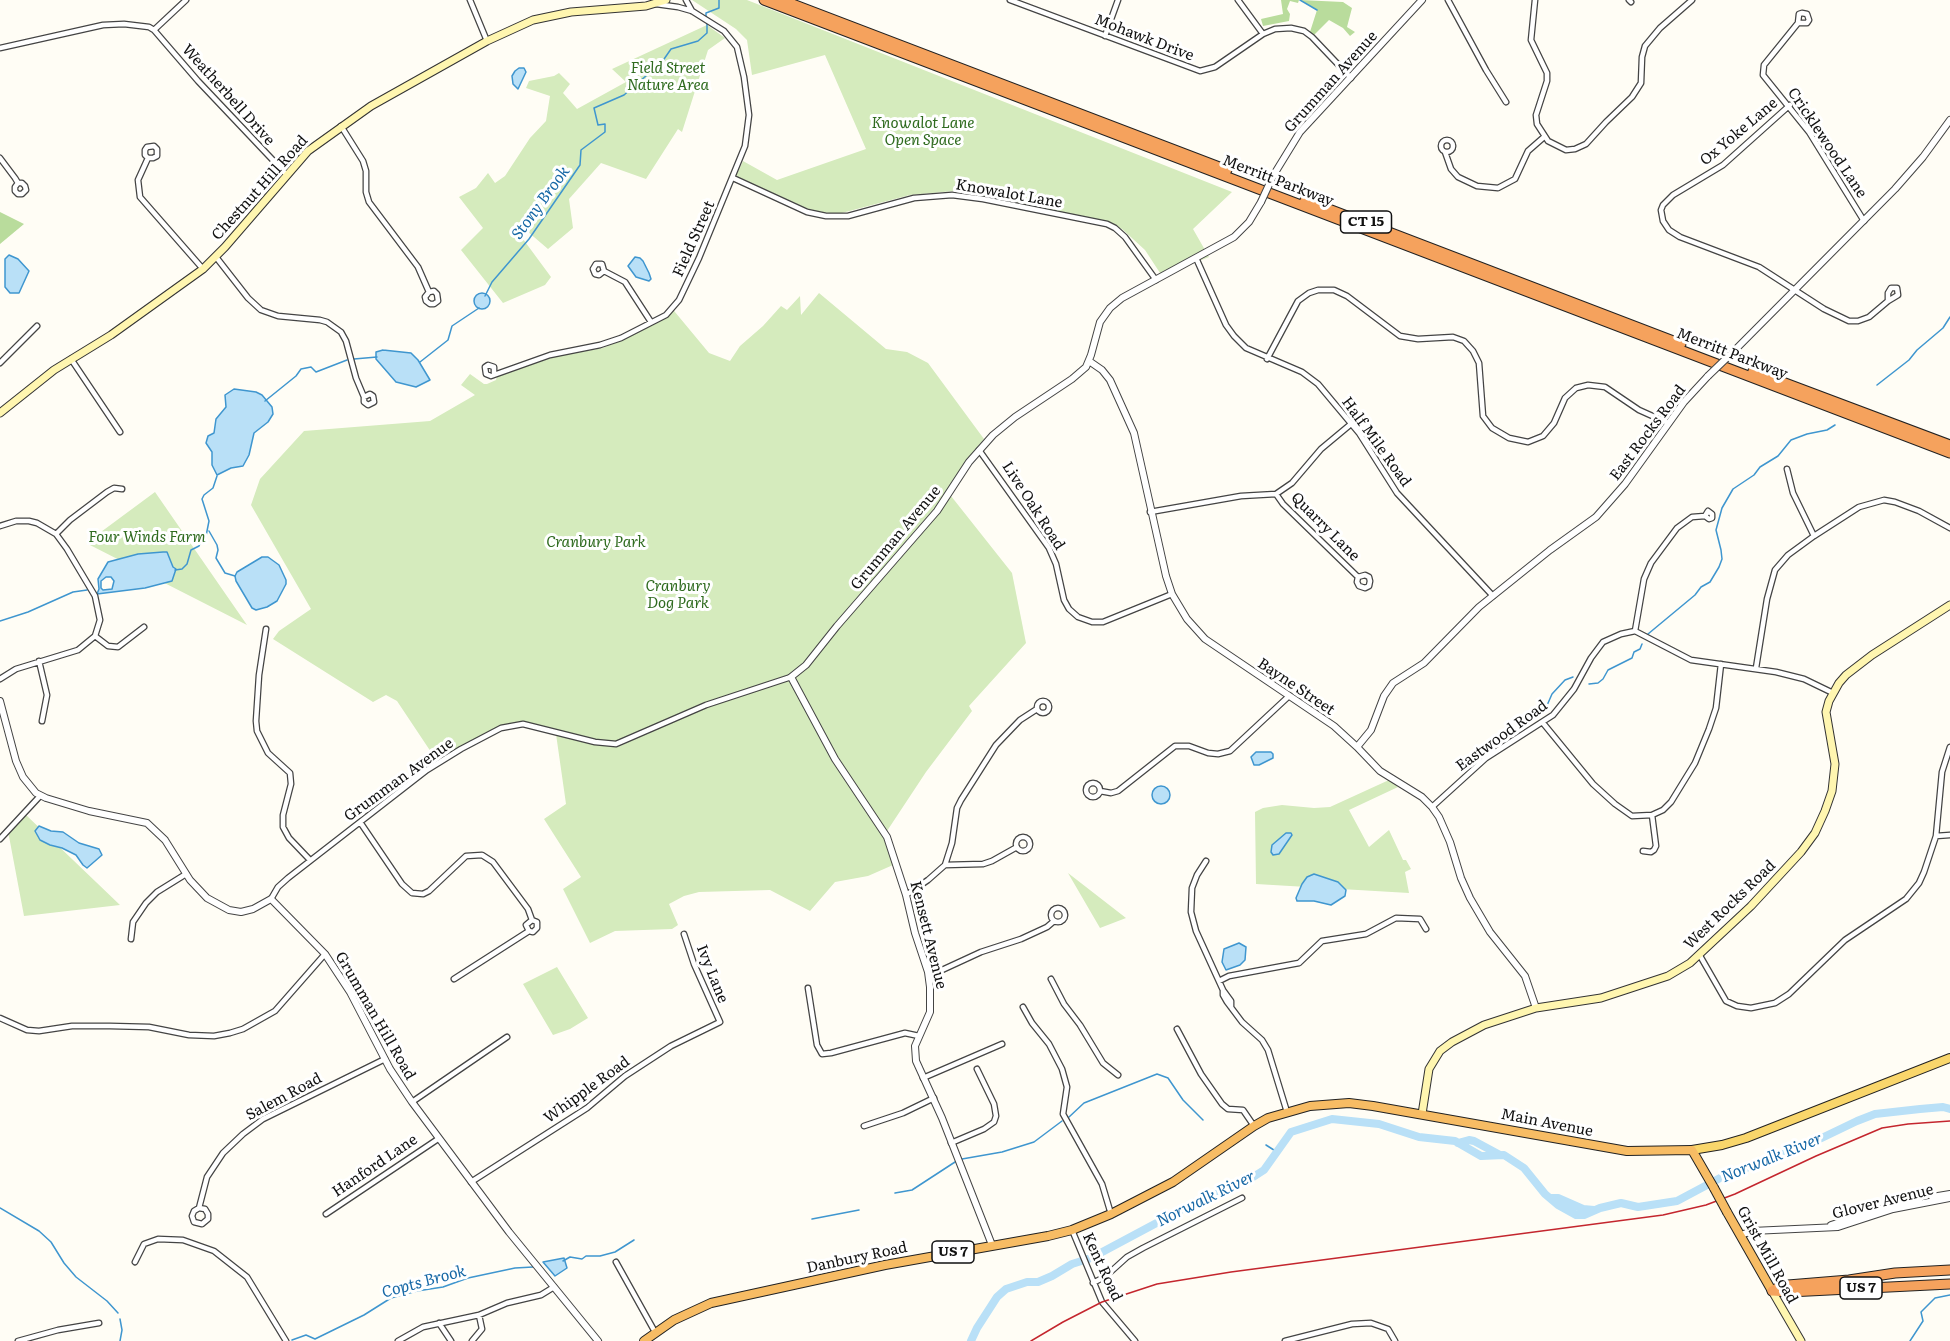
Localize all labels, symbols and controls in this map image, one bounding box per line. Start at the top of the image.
street label: Mohawk Drive [1092,11,1196,65]
street label: Grumman Avenue [1281,28,1381,136]
street label: Weatherbell Drive [178,41,278,149]
park label: Field Street Nature Area [627,60,709,95]
street label: Cricklewood Lane [1783,84,1871,202]
street label: Ox Yoke Lane [1697,94,1781,170]
park label: Knowalot Lane Open Space [872,115,974,150]
street label: Chestnut Hill Road [208,132,312,244]
street label: Merritt Parkway [1220,152,1336,210]
water label: Stony Brook [508,163,574,243]
street label: Knowalot Lane [954,176,1064,212]
street label: Field Street [669,198,719,280]
road number: CT 15 [1340,211,1392,233]
street label: Merritt Parkway [1674,325,1790,383]
street label: East Rocks Road [1606,382,1690,484]
street label: Half Mile Road [1337,394,1415,490]
street label: Live Oak Road [998,459,1068,553]
street label: Grumman Avenue [847,482,945,594]
street label: Quarry Lane [1287,489,1363,565]
park label: Four Winds Farm [88,529,206,547]
park label: Cranbury Park [546,534,646,552]
park label: Cranbury Dog Park [646,578,710,613]
street label: Bayne Street [1254,655,1338,719]
street label: Eastwood Road [1453,697,1551,775]
street label: Grumman Avenue [341,734,457,826]
street label: West Rocks Road [1681,857,1779,953]
street label: Kensett Avenue [906,879,950,991]
street label: Ivy Lane [692,942,732,1006]
street label: Grumman Hill Road [331,949,419,1083]
street label: Whipple Road [541,1053,633,1127]
street label: Salem Road [243,1069,325,1125]
street label: Main Avenue [1499,1105,1595,1141]
water label: Norwalk River [1719,1129,1825,1187]
street label: Hanford Lane [329,1131,421,1201]
water label: Norwalk River [1154,1167,1258,1231]
street label: Glover Avenue [1831,1181,1935,1223]
street label: Grist Mill Road [1733,1203,1801,1307]
street label: Kent Road [1078,1230,1126,1304]
street label: Danbury Road [805,1239,909,1277]
road number: US 7 [932,1241,974,1263]
water label: Copts Brook [380,1262,468,1302]
road number: US 7 [1840,1277,1882,1299]

